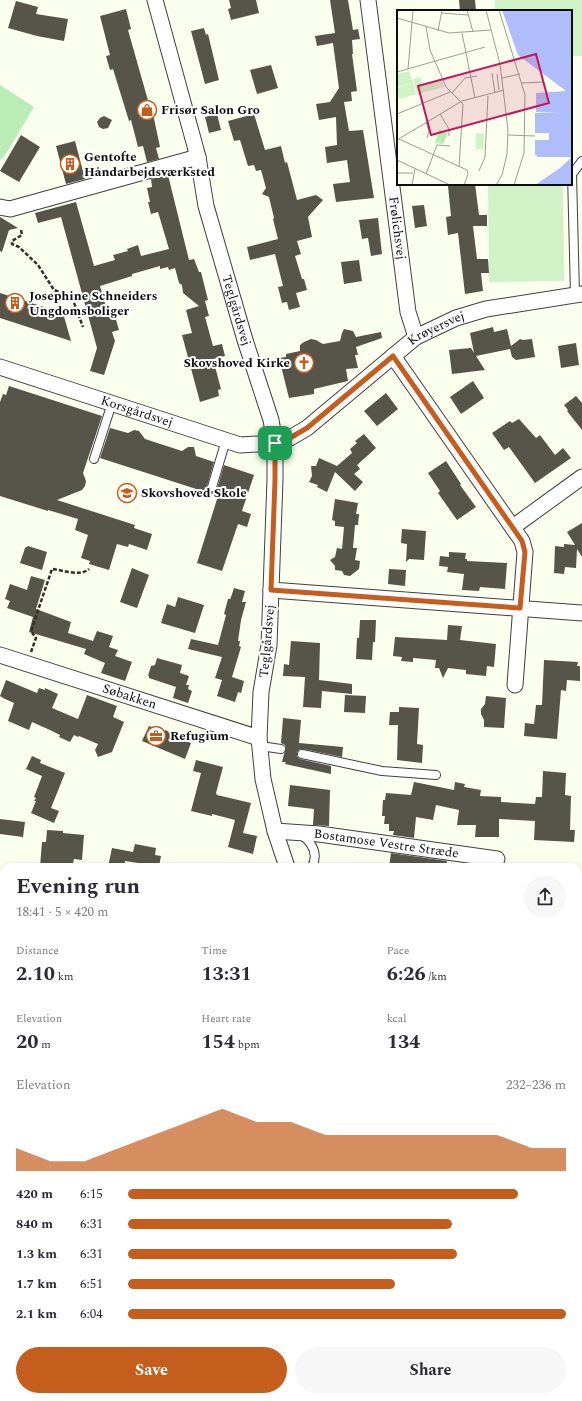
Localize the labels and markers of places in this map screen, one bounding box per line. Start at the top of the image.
shop icon: Frisør Salon Gro [136,99,158,121]
place label: Frisør Salon Gro [161,100,260,120]
place label: Gentofte Håndarbejdsværksted [84,147,215,182]
building icon: Gentofte Håndarbejdsværksted [59,153,81,175]
place label: Josephine Schneiders Ungdomsboliger [29,286,157,321]
building icon: Josephine Schneiders Ungdomsboliger [4,292,26,314]
church icon: Skovshoved Kirke [293,352,315,374]
place label: Skovshoved Kirke [183,353,290,373]
pin [258,426,292,460]
school or university icon: Skovshoved Skole [116,482,138,504]
place label: Skovshoved Skole [141,483,247,503]
office icon: Refugium [145,725,167,747]
place label: Refugium [170,726,229,746]

